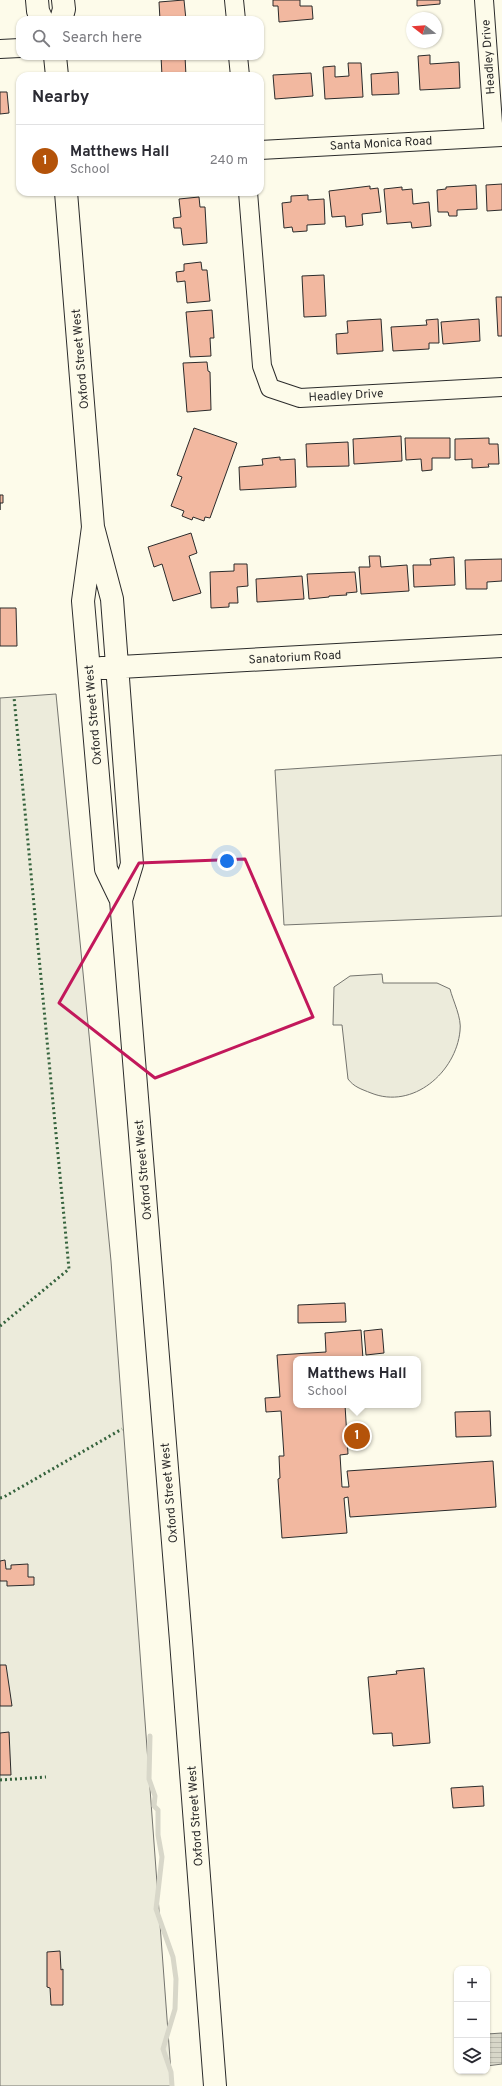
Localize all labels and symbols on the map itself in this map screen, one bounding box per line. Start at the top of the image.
north arrow [406,12,442,48]
street label: Headley Drive [478,19,500,95]
street label: Santa Monica Road [329,133,433,155]
street label: Oxford Street West [69,308,93,410]
street label: Headley Drive [308,386,384,406]
street label: Sanatorium Road [248,648,342,668]
street label: Oxford Street West [82,664,106,766]
your location [217,851,237,871]
street label: Oxford Street West [132,1119,156,1221]
pin: 1 [344,1421,370,1451]
street label: Oxford Street West [158,1442,182,1544]
street label: Oxford Street West [185,1765,207,1867]

